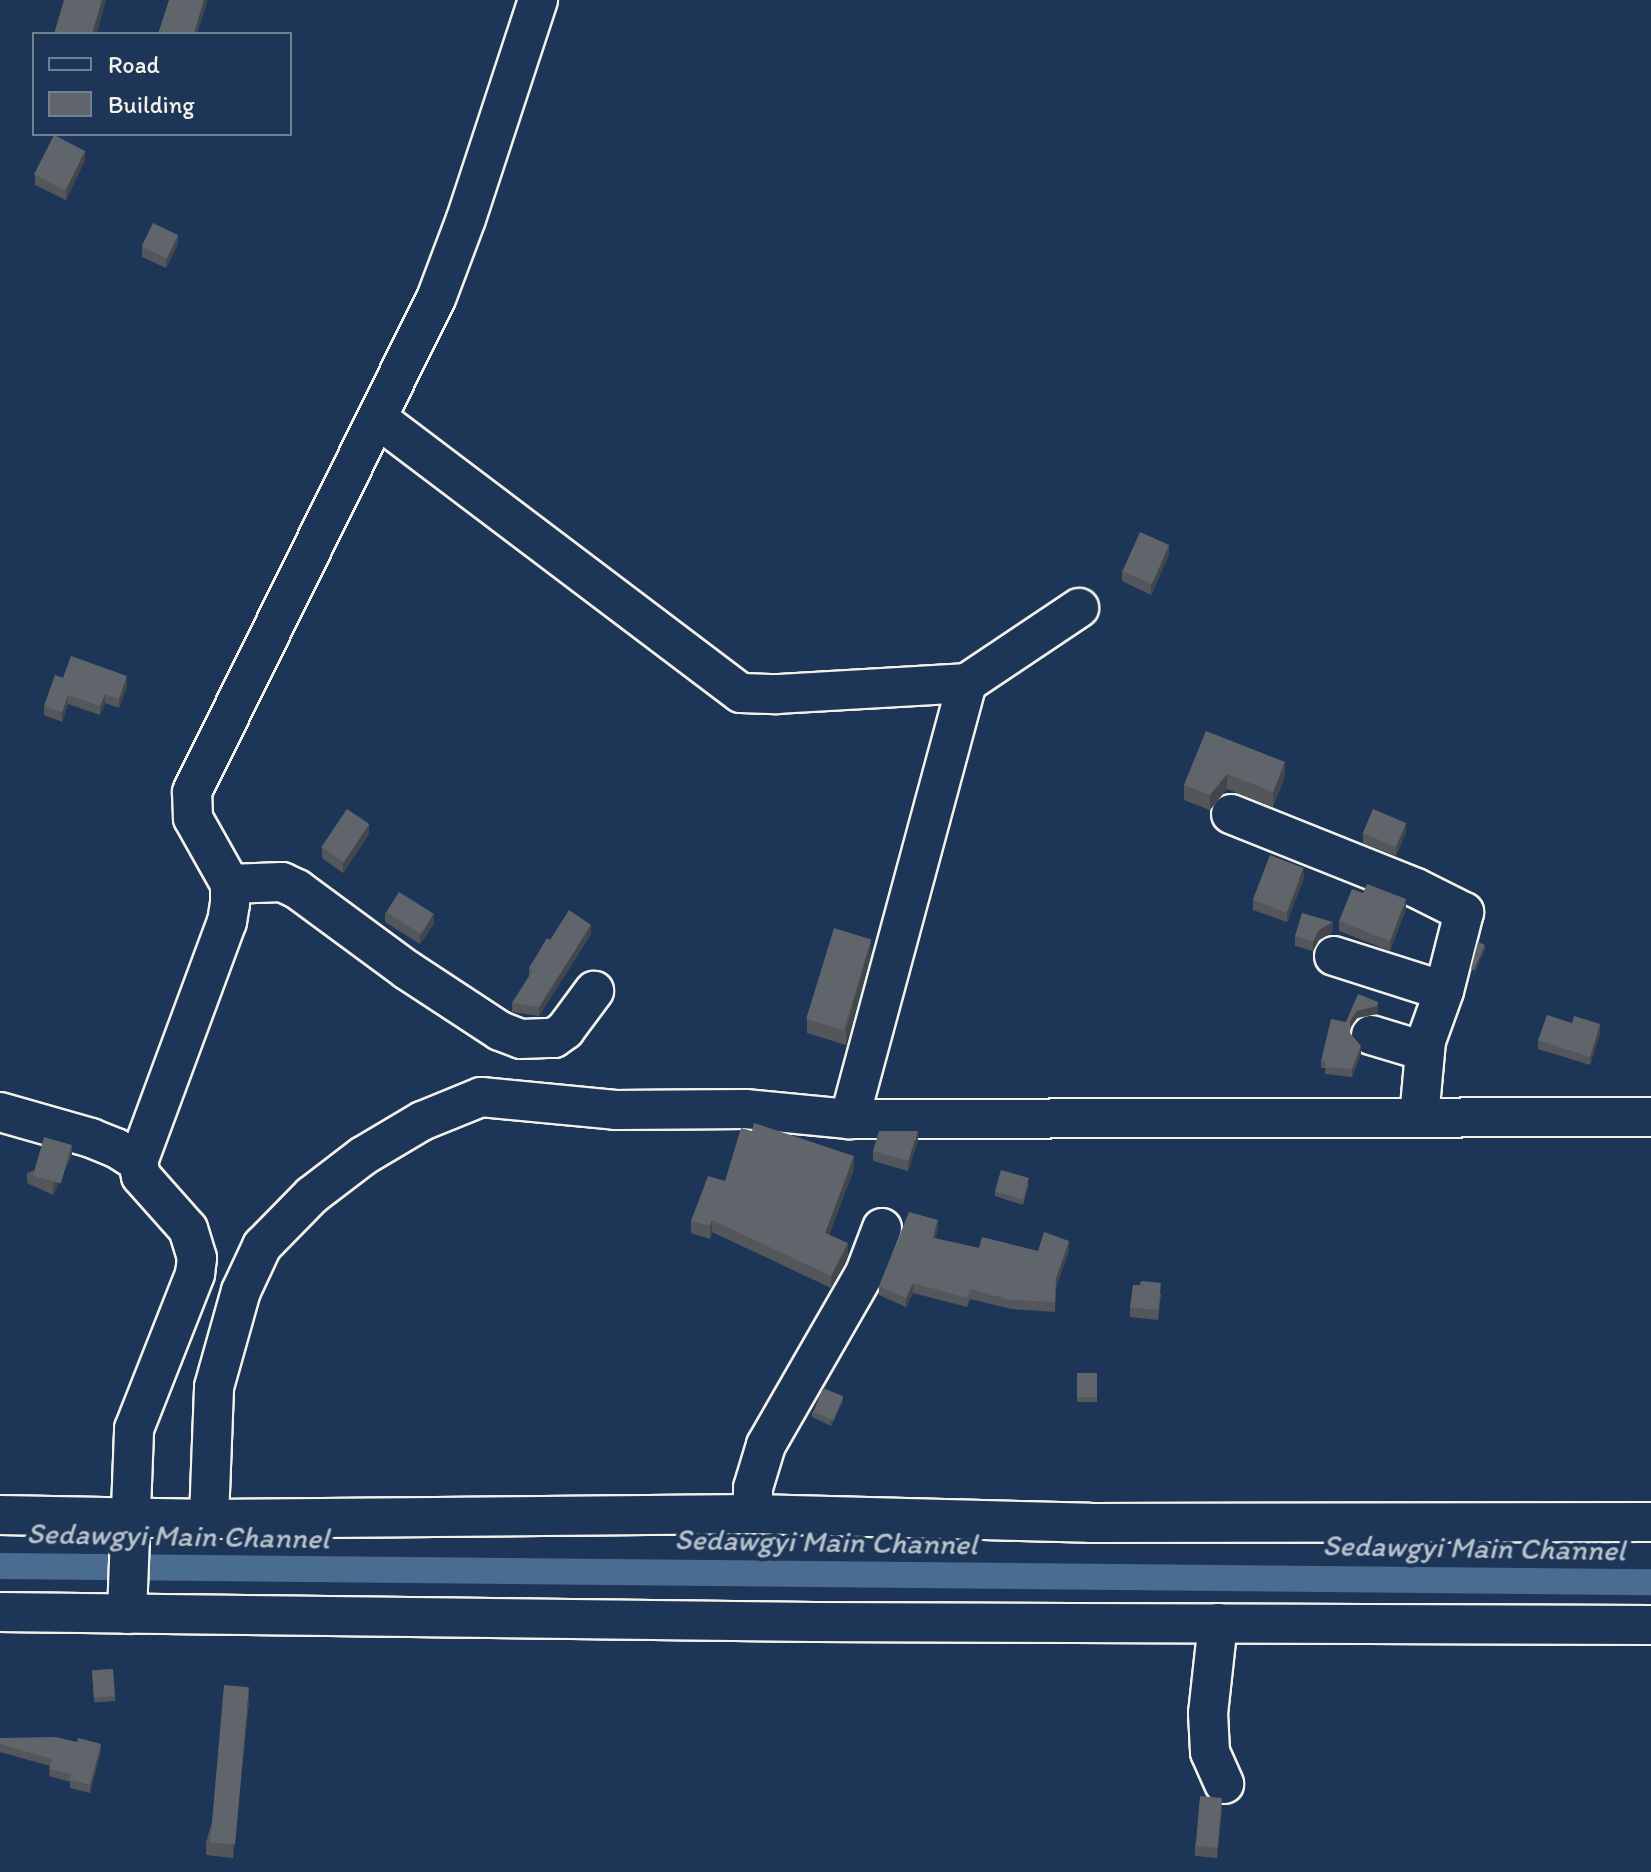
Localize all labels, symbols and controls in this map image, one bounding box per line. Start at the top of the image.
legend [32,32,292,136]
text: Road [108,50,160,79]
text: Building [108,90,195,119]
water label: Sedawgyi Main Channel [26,1515,330,1557]
water label: Sedawgyi Main Channel [674,1521,978,1563]
water label: Sedawgyi Main Channel [1322,1527,1626,1569]

